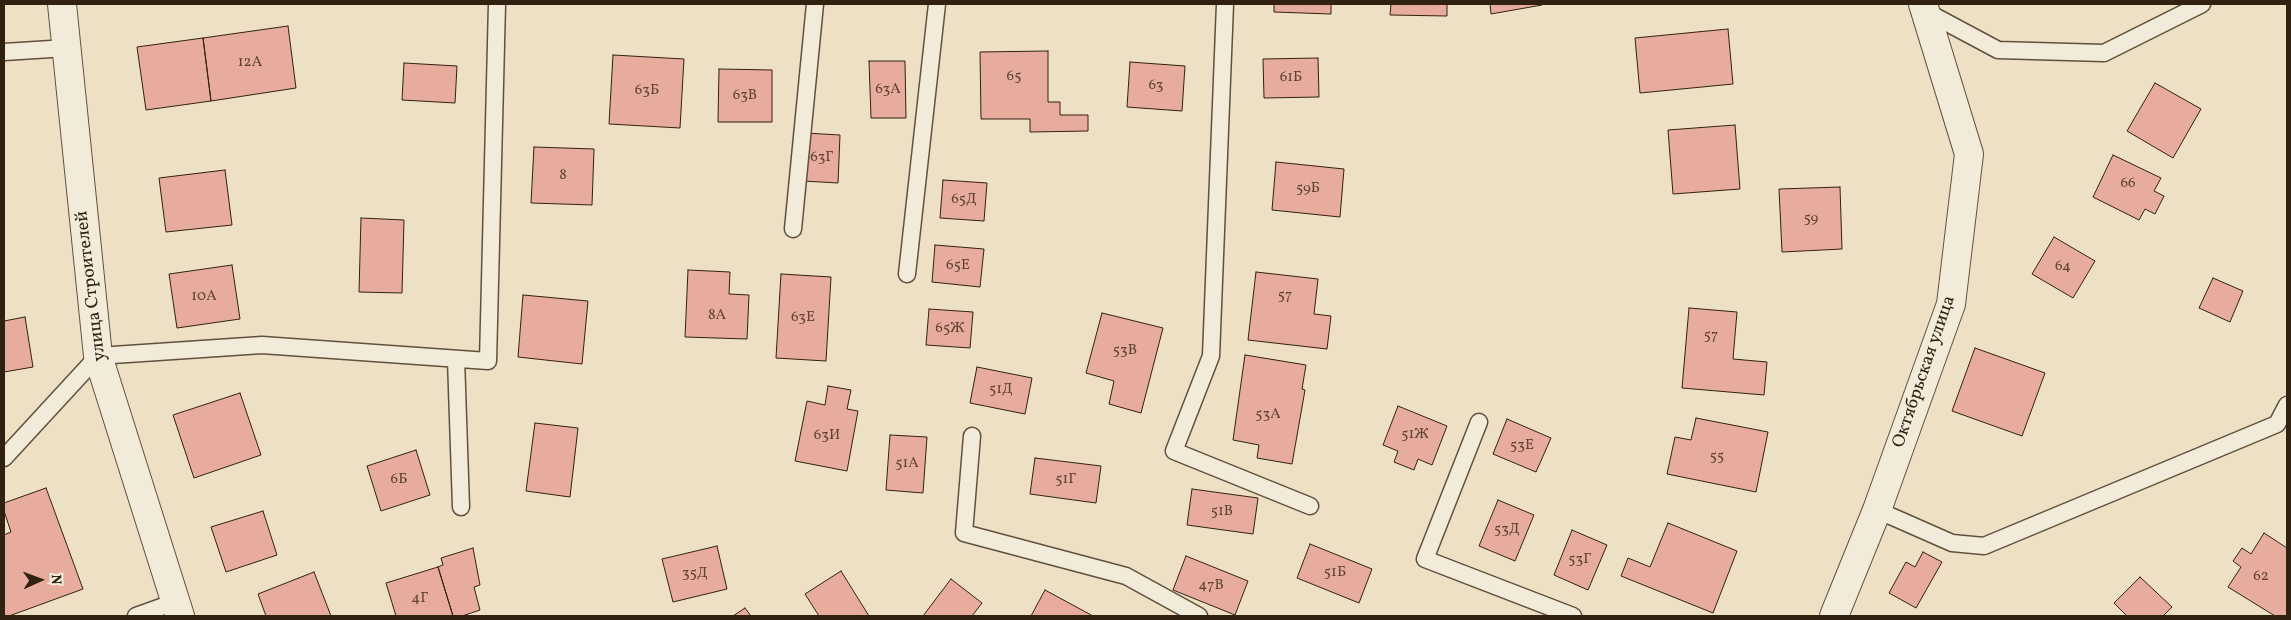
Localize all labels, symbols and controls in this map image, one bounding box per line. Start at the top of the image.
house number: 12А [238,54,262,72]
house number: 65 [1007,68,1021,86]
house number: 61Б [1280,69,1302,87]
house number: 63 [1148,77,1164,95]
house number: 63А [875,81,901,99]
house number: 63Б [635,82,659,100]
house number: 63В [733,87,757,105]
house number: 63Г [810,149,834,167]
house number: 8 [559,167,567,185]
house number: 66 [2120,175,2136,193]
house number: 59Б [1296,180,1320,198]
house number: 65Д [951,191,977,209]
street label: улица Строителей [72,210,112,362]
house number: 59 [1804,210,1818,228]
house number: 65Е [946,257,970,275]
house number: 64 [2055,258,2071,276]
house number: 57 [1278,287,1292,305]
house number: 10А [191,288,217,306]
street label: Октябрьская улица [1889,293,1961,451]
house number: 8А [708,307,726,325]
house number: 63Е [791,309,815,327]
house number: 65Ж [935,320,965,338]
house number: 57 [1704,327,1718,345]
house number: 53В [1113,342,1137,360]
house number: 51Д [989,381,1013,399]
house number: 53А [1255,406,1281,424]
house number: 51Ж [1401,426,1429,444]
house number: 63И [814,427,840,445]
house number: 53Е [1510,437,1534,455]
house number: 55 [1710,448,1724,466]
house number: 51А [895,455,919,473]
house number: 6Б [391,471,407,489]
house number: 51Г [1055,471,1077,489]
house number: 51В [1211,503,1233,521]
house number: 53Д [1494,521,1520,539]
house number: 53Г [1568,551,1592,569]
north arrow [15,555,65,605]
house number: 51Б [1324,564,1346,582]
house number: 35Д [682,565,708,583]
house number: 62 [2253,568,2269,586]
text: N [46,574,65,585]
house number: 47В [1198,577,1224,595]
house number: 4Г [411,590,429,608]

